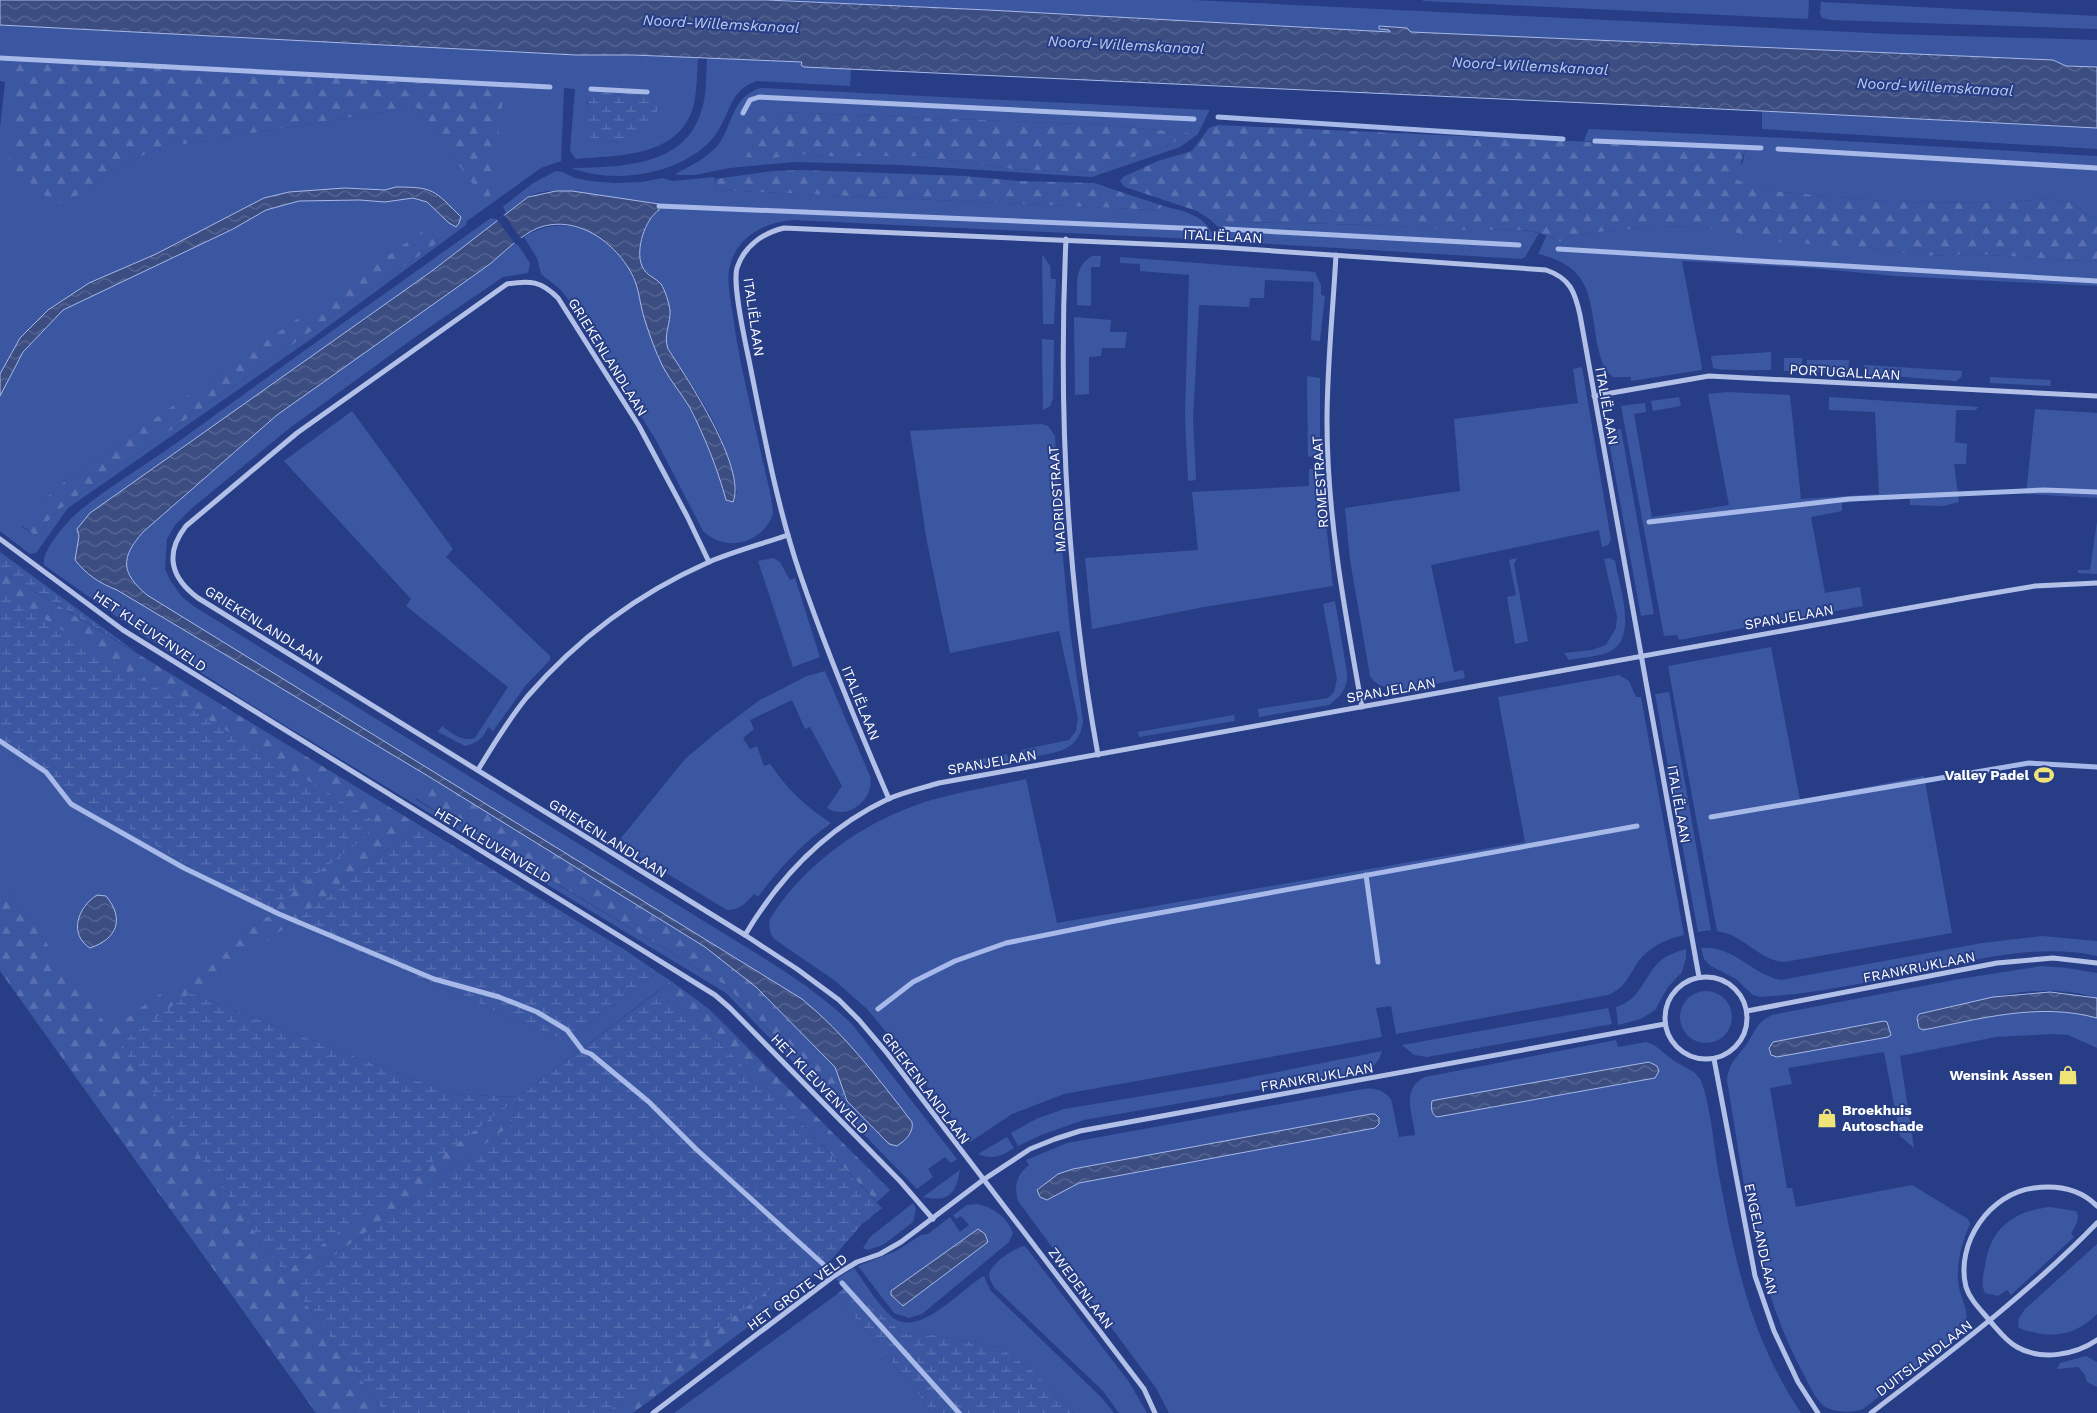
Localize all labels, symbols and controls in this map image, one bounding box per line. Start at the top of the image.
water label: Noord-Willemskanaal [642,11,800,37]
water label: Noord-Willemskanaal [1047,32,1205,58]
water label: Noord-Willemskanaal [1451,53,1609,79]
water label: Noord-Willemskanaal [1856,74,2014,100]
street label: ITALIËLAAN [1183,226,1263,246]
street label: ITALIËLAAN [741,277,767,357]
street label: GRIEKENLANDLAAN [565,295,651,419]
street label: PORTUGALLAAN [1789,361,1901,383]
street label: ITALIËLAAN [1592,366,1622,446]
street label: ROMESTRAAT [1309,435,1331,529]
street label: MADRIDSTRAAT [1045,445,1069,553]
street label: GRIEKENLANDLAAN [202,582,326,668]
street label: HET KLEUVENVELD [90,587,210,675]
street label: SPANJELAAN [1743,601,1835,633]
street label: ITALIËLAAN [839,663,883,743]
street label: SPANJELAAN [1345,674,1437,706]
street label: SPANJELAAN [946,746,1038,778]
street label: ITALIËLAAN [1664,764,1694,844]
sports icon: Valley Padel [2033,764,2055,786]
place label: Valley Padel [1945,767,2029,783]
street label: GRIEKENLANDLAAN [546,795,670,881]
street label: HET KLEUVENVELD [432,804,554,886]
street label: FRANKRIJKLAAN [1861,948,1977,986]
street label: GRIEKENLANDLAAN [879,1029,973,1147]
street label: HET KLEUVENVELD [768,1031,872,1137]
street label: FRANKRIJKLAAN [1259,1059,1375,1095]
shop icon: Wensink Assen [2057,1064,2079,1086]
place label: Wensink Assen [1949,1067,2053,1083]
place label: Broekhuis Autoschade [1842,1102,1924,1134]
shop icon: Broekhuis Autoschade [1816,1107,1838,1129]
street label: ENGELANDLAAN [1741,1182,1781,1296]
street label: ZWEDENLAAN [1045,1244,1117,1332]
street label: HET GROTE VELD [744,1250,850,1334]
street label: DUITSLANDLAAN [1873,1317,1975,1399]

